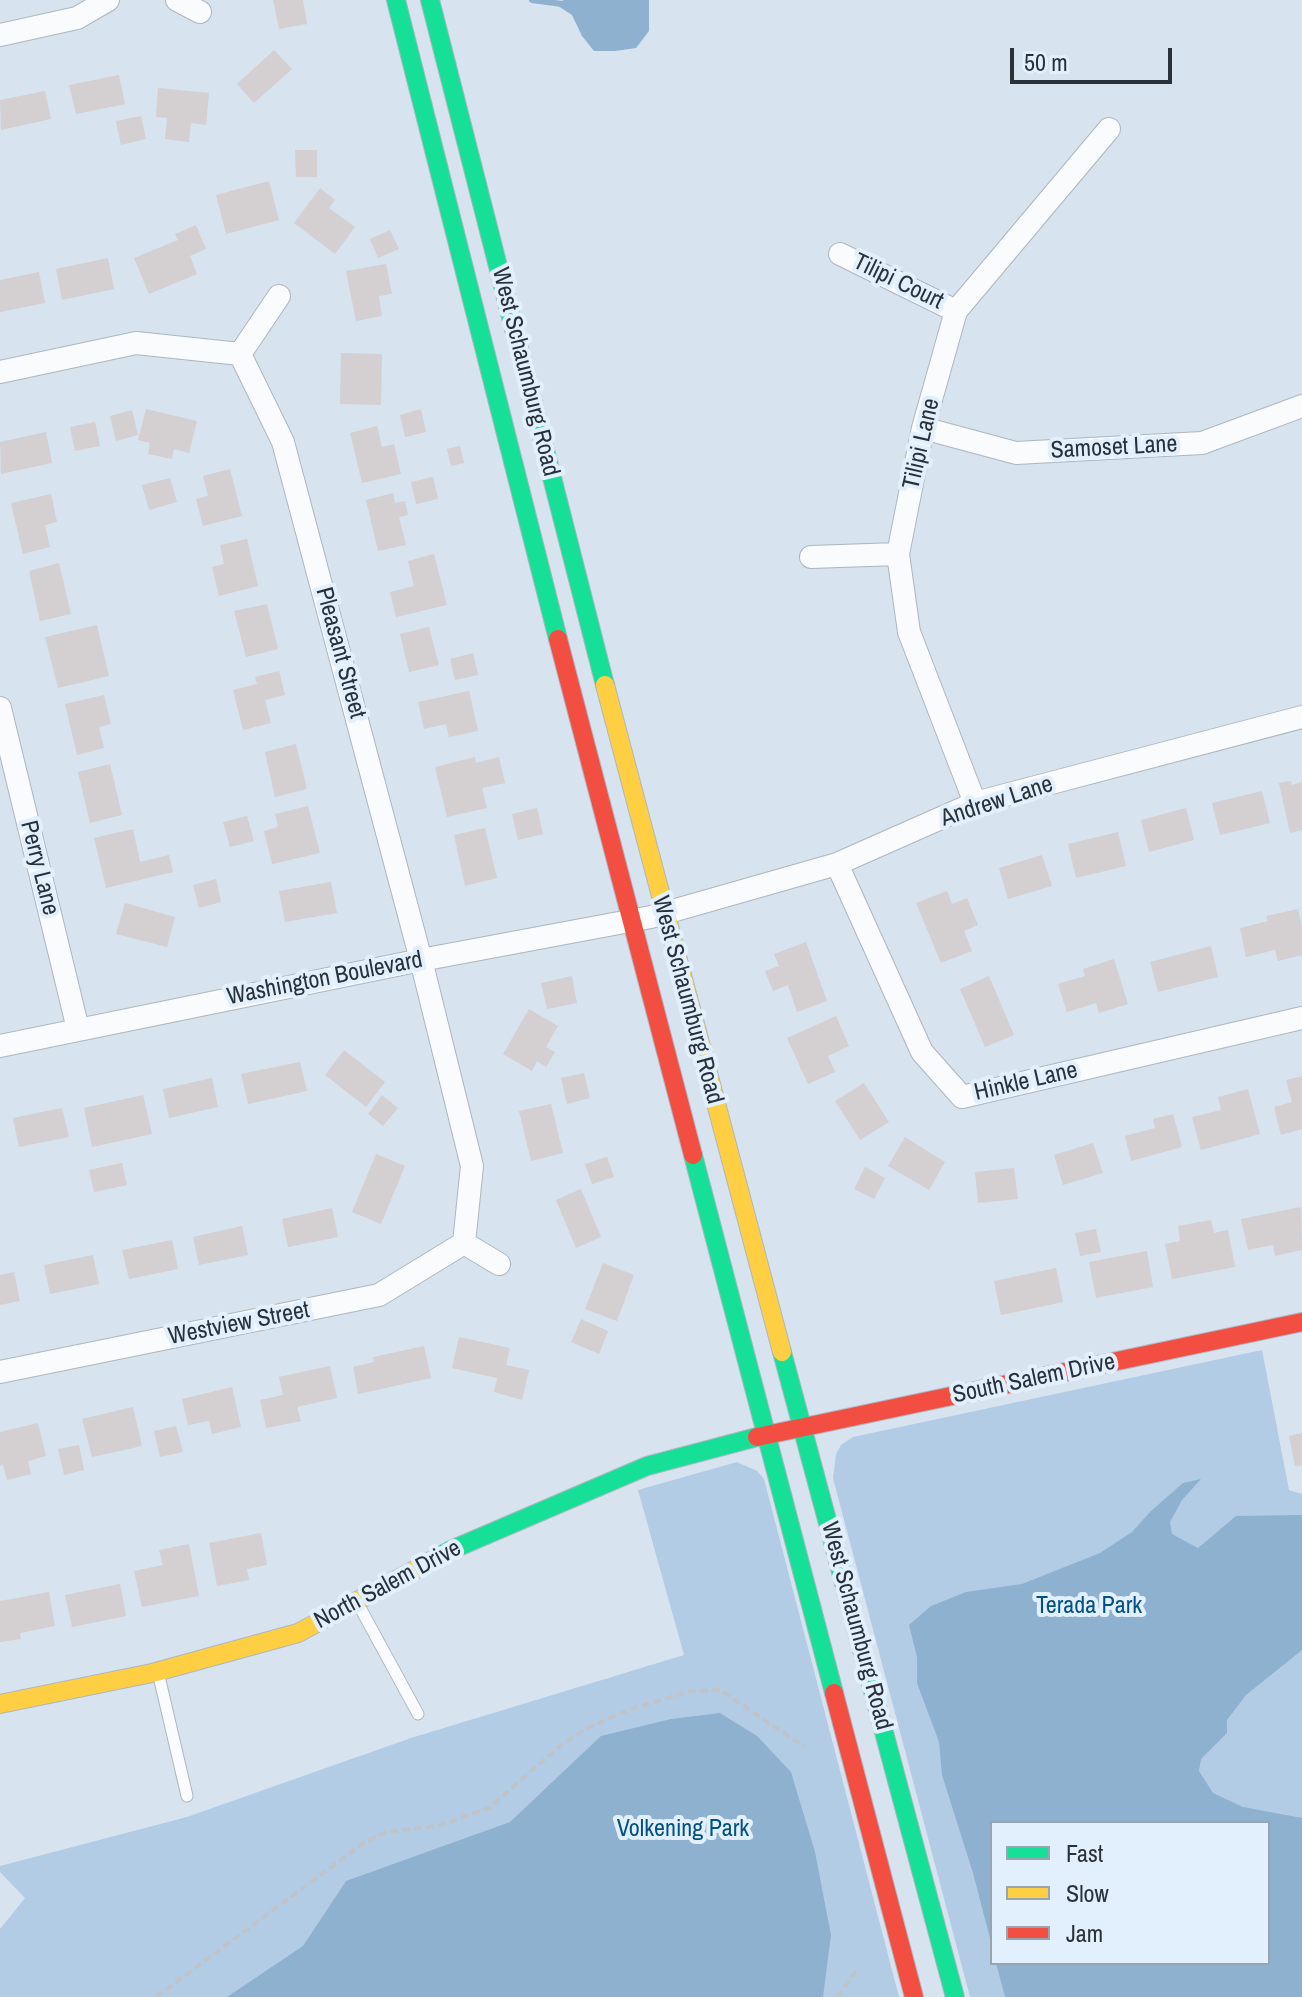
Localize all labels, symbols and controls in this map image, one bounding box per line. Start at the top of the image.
scale bar [1014,32,1176,82]
text: 50 m [1024,46,1068,78]
street label: Tilipi Court [848,248,948,316]
street label: West Schaumburg Road [485,265,565,479]
street label: Tilipi Lane [898,396,946,492]
street label: Samoset Lane [1050,430,1178,466]
street label: Pleasant Street [309,584,371,722]
street label: Andrew Lane [937,770,1057,834]
street label: Perry Lane [13,818,65,918]
street label: West Schaumburg Road [645,893,729,1107]
street label: Washington Boulevard [225,946,425,1012]
street label: Hinkle Lane [972,1056,1080,1108]
street label: Westview Street [166,1296,312,1352]
street label: South Salem Drive [950,1348,1118,1410]
street label: West Schaumburg Road [814,1519,898,1733]
street label: North Salem Drive [310,1534,466,1636]
park label: Terada Park [1036,1593,1142,1621]
park label: Volkening Park [617,1816,749,1844]
legend [990,1821,1270,1965]
text: Fast [1066,1837,1103,1869]
text: Slow [1066,1877,1109,1909]
text: Jam [1066,1917,1103,1949]

